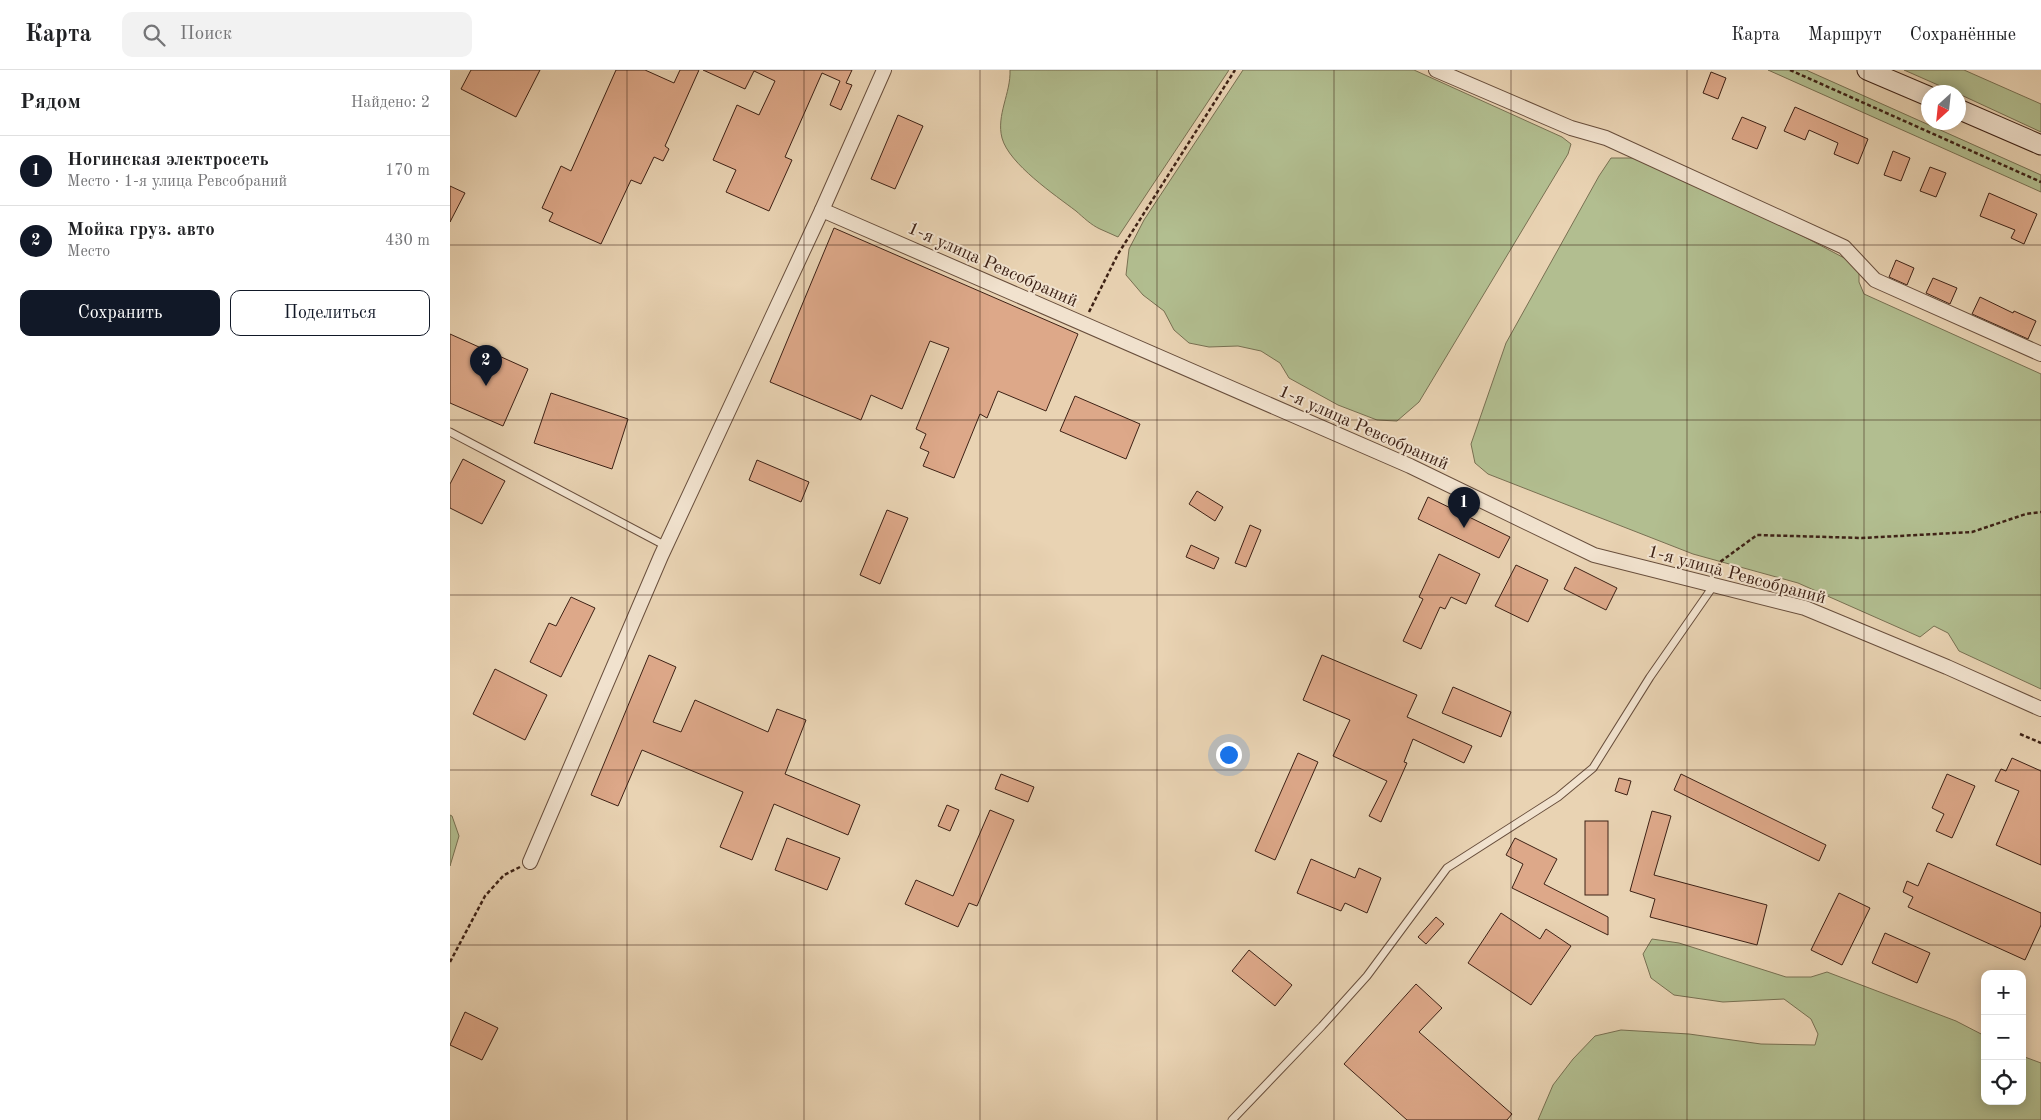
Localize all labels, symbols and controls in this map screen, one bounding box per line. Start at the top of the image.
search box [122,12,472,57]
icon: search [140,21,168,49]
text: Карта [25,23,92,47]
text: Поиск [180,25,232,44]
text: Карта [1731,26,1780,44]
text: Маршрут [1808,26,1882,44]
text: Сохранённые [1910,26,2016,44]
north arrow [1921,85,1966,130]
text: Рядом [20,92,81,113]
text: Найдено: 2 [351,95,430,111]
text: Ногинская электросеть [67,151,269,170]
text: 1 [31,163,41,179]
text: 170 m [385,163,430,179]
text: Место · 1-я улица Ревсобраний [67,174,287,190]
street label: 1-я улица Ревсобраний [905,219,1080,311]
text: Мойка груз. авто [67,221,215,240]
text: 2 [31,233,41,249]
text: 430 m [385,233,430,249]
text: Место [67,244,110,260]
button: Сохранить [20,290,220,336]
button: Поделиться [230,290,430,336]
pin: 2 [470,345,502,386]
street label: 1-я улица Ревсобраний [1276,382,1451,474]
pin: 1 [1448,487,1480,528]
street label: 1-я улица Ревсобраний [1646,542,1828,607]
your location [1216,742,1242,768]
map controls [1981,970,2026,1105]
button: + [1981,970,2026,1015]
button: − [1981,1015,2026,1060]
button: locate [1981,1060,2026,1105]

